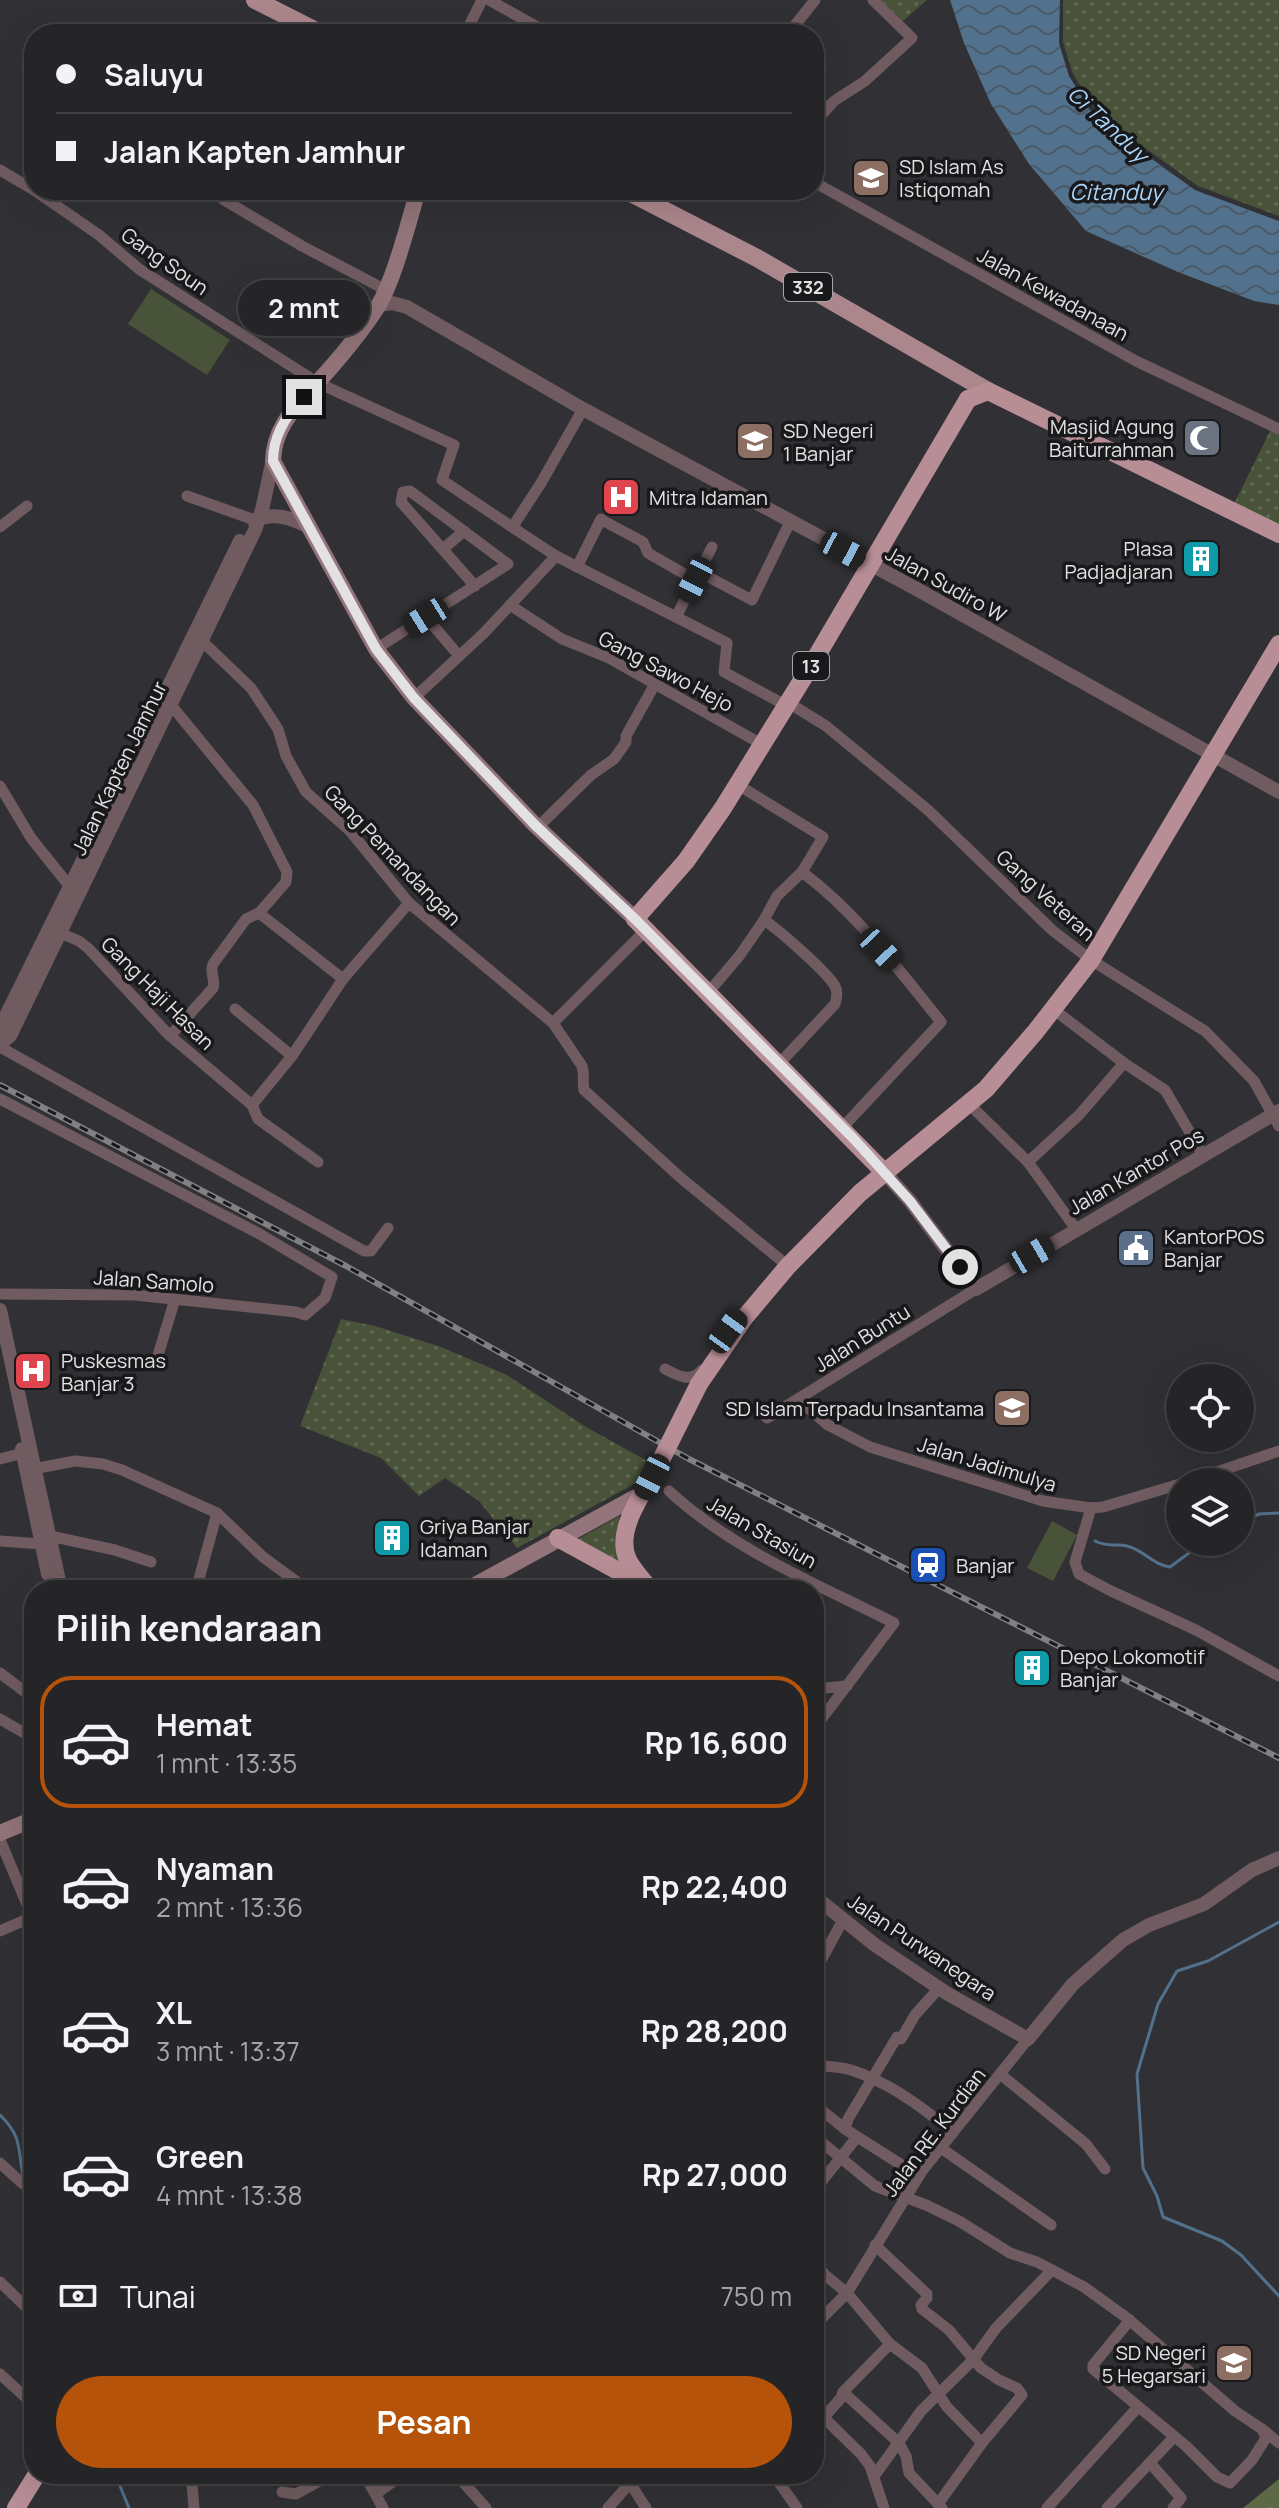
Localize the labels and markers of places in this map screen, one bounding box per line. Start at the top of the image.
place label: SD Islam As Istiqomah [899,153,1004,203]
school or university icon: SD Islam As Istiqomah [850,157,892,199]
place label: Masjid Agung Baiturrahman [1049,413,1174,463]
place label: SD Negeri 1 Banjar [783,417,874,467]
mosque icon: Masjid Agung Baiturrahman [1181,417,1223,459]
school or university icon: SD Negeri 1 Banjar [734,420,776,462]
hospital icon: Mitra Idaman [600,476,642,518]
place label: Mitra Idaman [649,484,768,511]
place label: Plasa Padjadjaran [1065,535,1173,585]
building icon: Plasa Padjadjaran [1180,538,1222,580]
place label: KantorPOS Banjar [1164,1223,1264,1273]
public building icon: KantorPOS Banjar [1115,1227,1157,1269]
place label: Puskesmas Banjar 3 [61,1347,166,1397]
hospital icon: Puskesmas Banjar 3 [12,1350,54,1392]
school or university icon: SD Islam Terpadu Insantama [991,1387,1033,1429]
place label: SD Islam Terpadu Insantama [725,1395,984,1422]
place label: Griya Banjar Idaman [420,1513,530,1563]
building icon: Griya Banjar Idaman [371,1517,413,1559]
station icon: Banjar [907,1544,949,1586]
place label: Banjar [956,1552,1015,1579]
place label: Depo Lokomotif Banjar [1060,1643,1205,1693]
building icon: Depo Lokomotif Banjar [1011,1647,1053,1689]
place label: SD Negeri 5 Hegarsari [1102,2339,1206,2389]
school or university icon: SD Negeri 5 Hegarsari [1213,2342,1255,2384]

